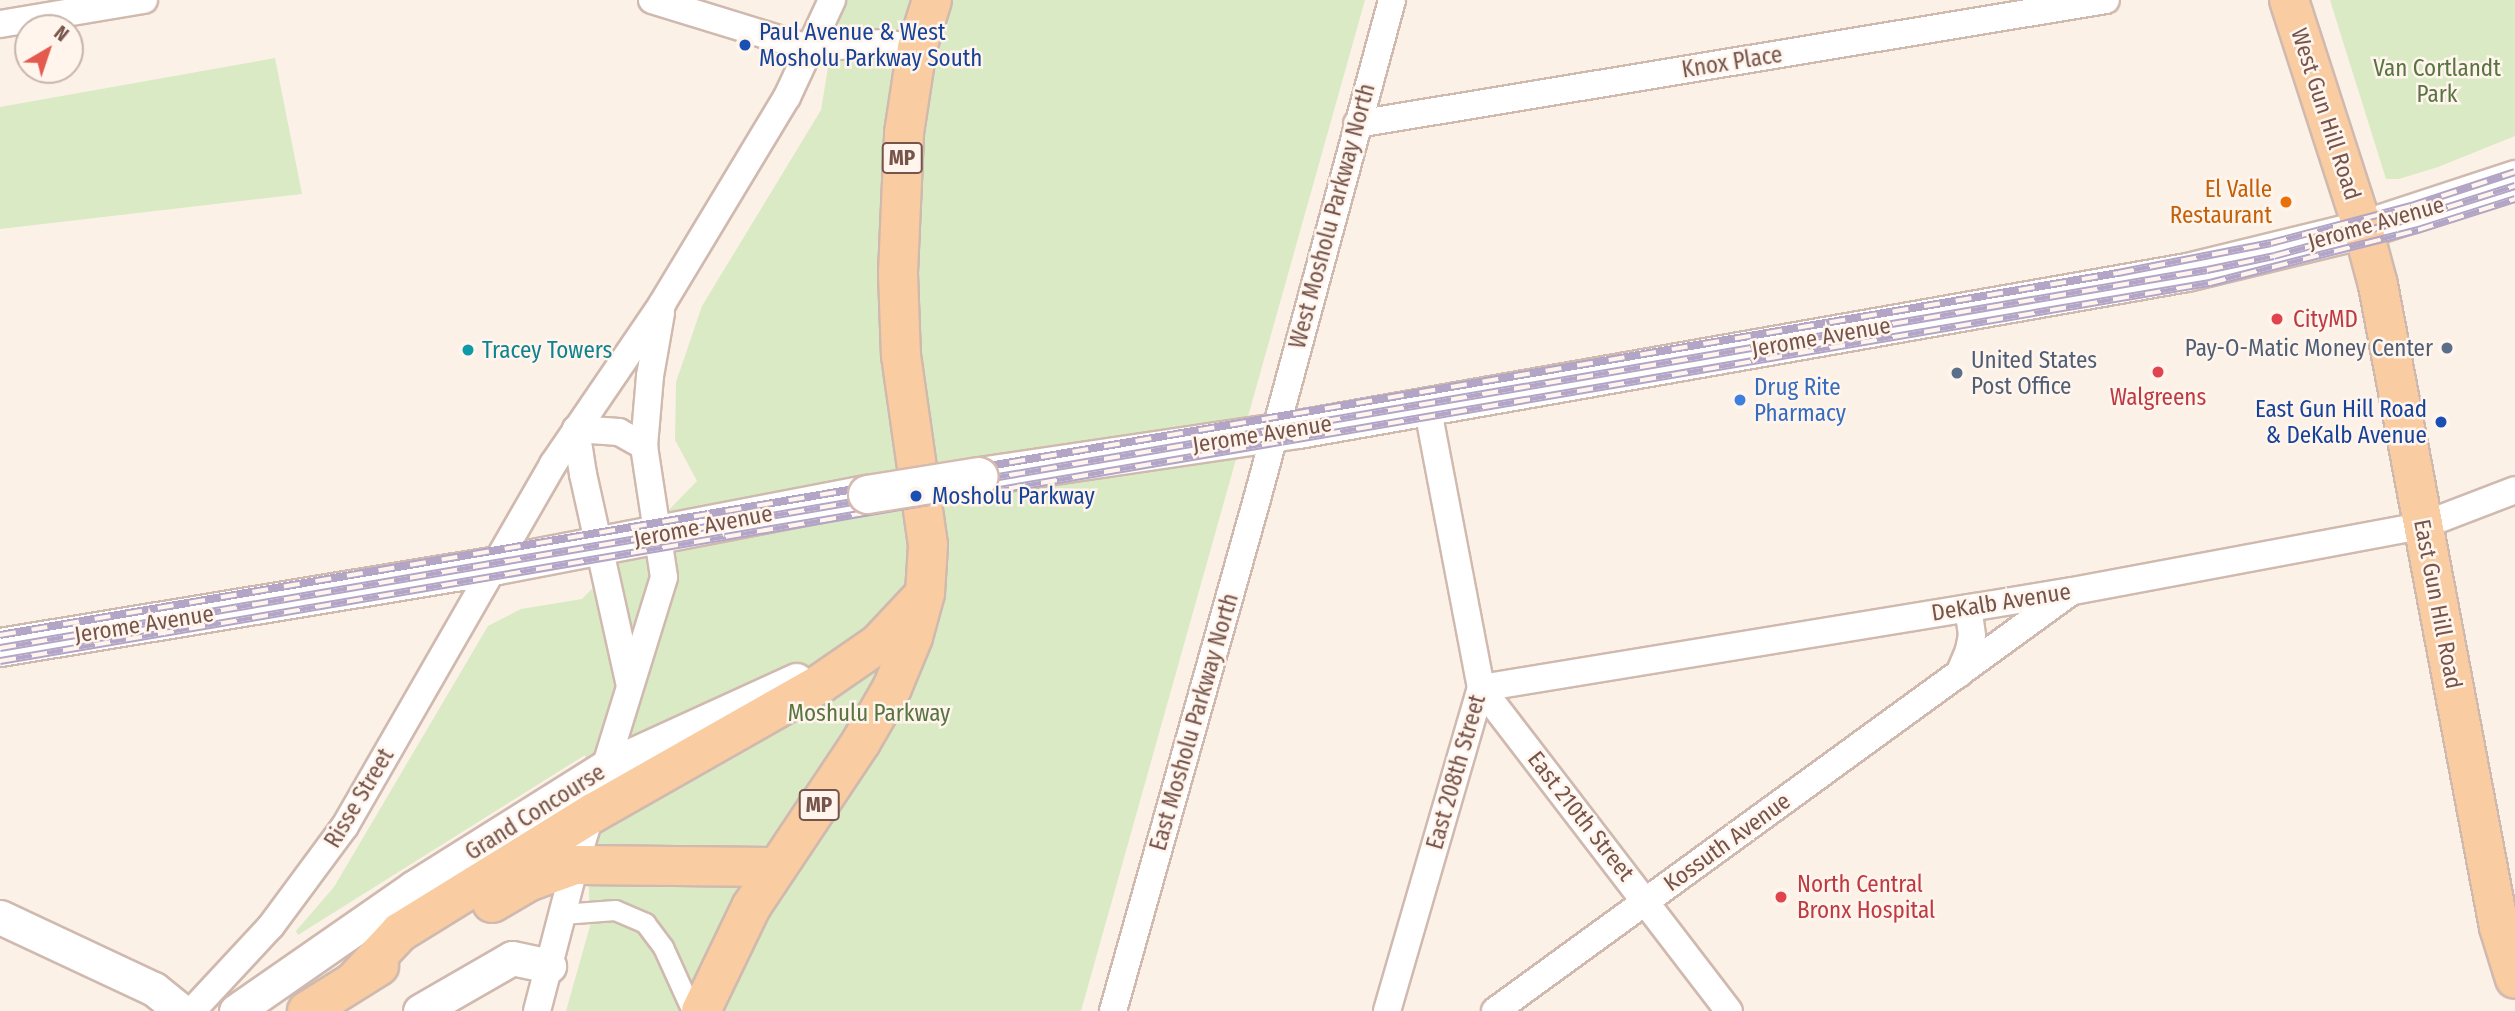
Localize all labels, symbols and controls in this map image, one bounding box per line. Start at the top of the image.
north arrow [14,14,84,84]
place label: Paul Avenue & West Mosholu Parkway South [759,18,982,72]
text: N [50,21,73,46]
street label: West Gun Hill Road [2285,25,2367,203]
marker: Paul Avenue & West Mosholu Parkway South [737,37,753,53]
street label: Knox Place [1680,40,1784,84]
park label: Van Cortlandt Park [2373,54,2501,108]
street label: West Mosholu Parkway North [1283,81,1381,351]
road number: MP [881,140,923,176]
place label: El Valle Restaurant [2170,175,2272,229]
street label: Jerome Avenue [2305,190,2447,256]
marker: El Valle Restaurant [2278,194,2294,210]
place label: CityMD [2293,305,2358,333]
marker: CityMD [2267,309,2287,329]
street label: Jerome Avenue [1749,311,1893,363]
place label: Pay-O-Matic Money Center [2185,334,2433,362]
place label: Tracey Towers [482,336,612,364]
marker: Pay-O-Matic Money Center [2439,340,2455,356]
marker: Tracey Towers [460,342,476,358]
place label: United States Post Office [1971,346,2097,400]
marker: Walgreens [2150,364,2166,380]
marker: United States Post Office [1949,365,1965,381]
place label: Drug Rite Pharmacy [1754,373,1846,427]
place label: Walgreens [2110,383,2206,411]
marker: Drug Rite Pharmacy [1732,392,1748,408]
place label: East Gun Hill Road & DeKalb Avenue [2255,395,2427,449]
street label: Jerome Avenue [1190,409,1334,459]
marker: East Gun Hill Road & DeKalb Avenue [2433,414,2449,430]
place label: Mosholu Parkway [932,482,1095,510]
marker: Mosholu Parkway [906,486,926,506]
street label: Jerome Avenue [631,499,775,553]
street label: East Gun Hill Road [2408,517,2468,691]
street label: DeKalb Avenue [1929,577,2073,627]
street label: East Mosholu Parkway North [1144,590,1244,854]
street label: Jerome Avenue [72,599,216,649]
street label: East 208th Street [1421,691,1491,853]
park label: Moshulu Parkway [788,699,950,727]
street label: Risse Street [319,743,399,853]
street label: East 210th Street [1522,746,1640,886]
street label: Grand Concourse [460,758,610,866]
street label: Kossuth Avenue [1658,787,1796,897]
road number: MP [798,788,840,822]
place label: North Central Bronx Hospital [1797,870,1935,924]
marker: North Central Bronx Hospital [1771,887,1791,907]

